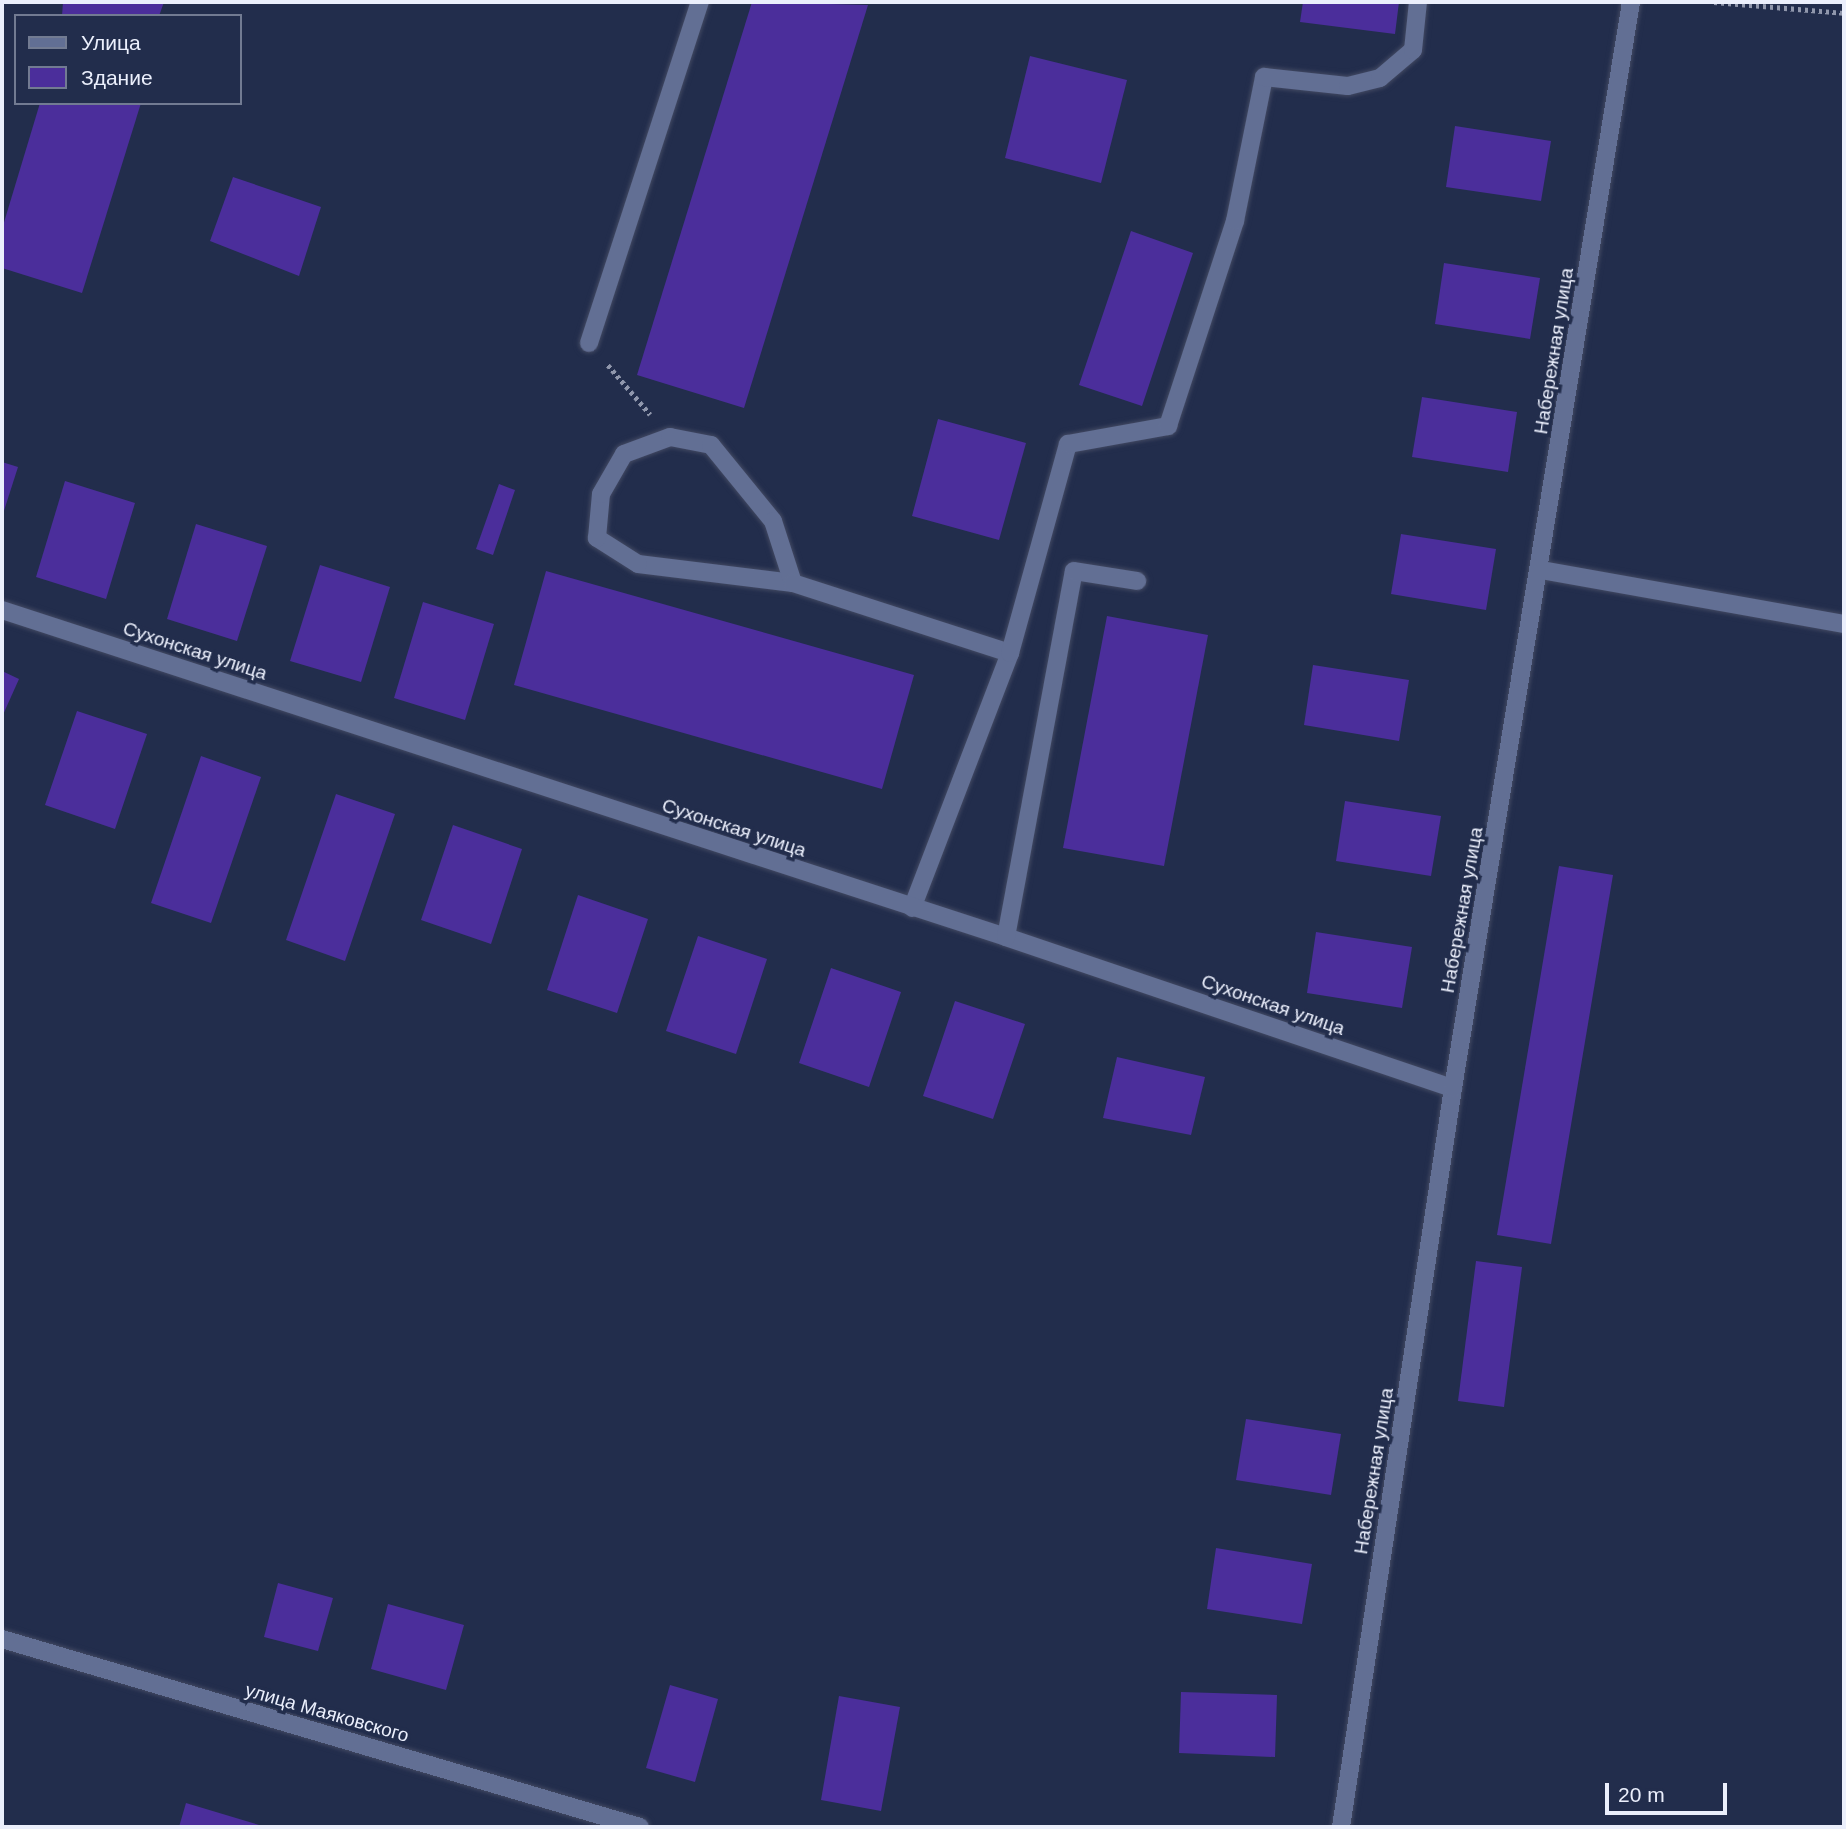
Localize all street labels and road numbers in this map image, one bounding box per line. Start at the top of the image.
street label: Набережная улица [1530,266,1578,436]
street label: Сухонская улица [120,617,270,685]
street label: Сухонская улица [659,794,809,862]
street label: Набережная улица [1436,825,1488,995]
street label: Сухонская улица [1198,970,1348,1040]
street label: Набережная улица [1350,1386,1398,1556]
street label: улица Маяковского [243,1679,411,1747]

